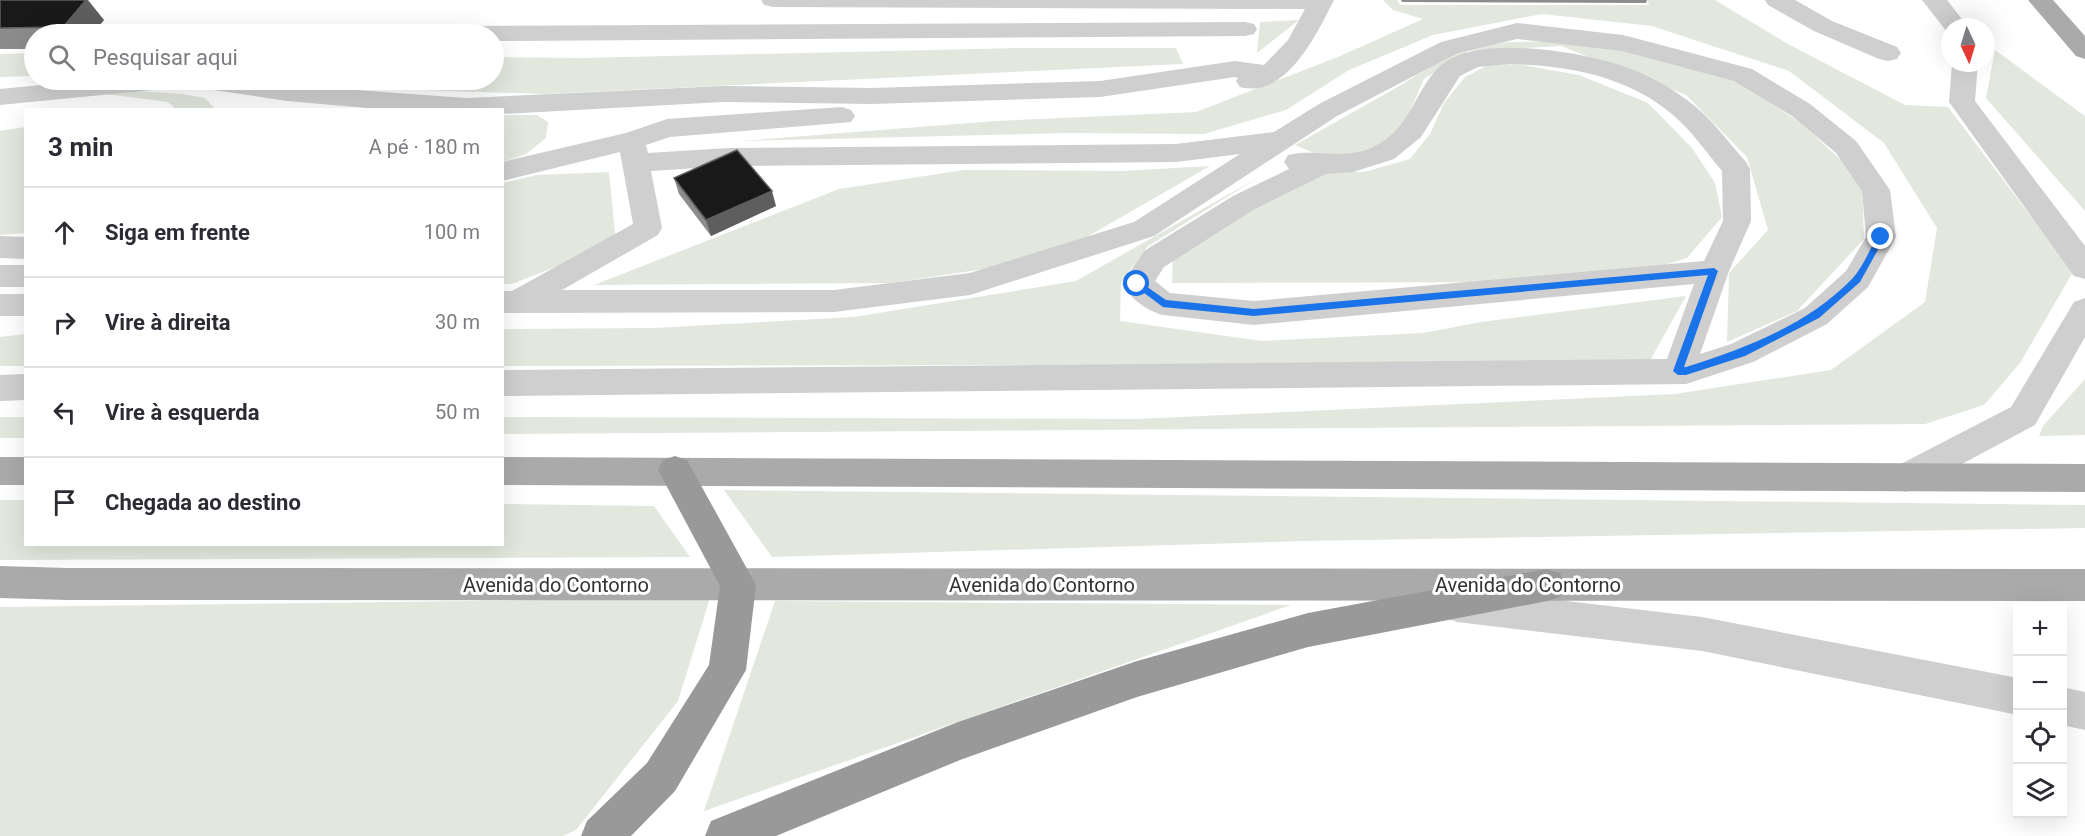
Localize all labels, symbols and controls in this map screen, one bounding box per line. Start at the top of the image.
north arrow [1941,18,1995,72]
search box [24,24,504,90]
icon: search [45,41,78,74]
text: Pesquisar aqui [93,45,238,70]
text: 3 min [48,132,113,162]
text: A pé · 180 m [369,135,480,159]
icon: ahead [48,216,81,249]
text: Siga em frente [105,220,250,245]
text: 100 m [424,220,480,244]
route end [1867,223,1893,249]
route start [1123,270,1149,296]
icon: right [48,306,81,339]
text: Vire à direita [105,310,231,335]
text: 30 m [435,310,480,334]
icon: left [48,396,81,429]
text: Vire à esquerda [105,400,259,425]
text: 50 m [435,400,480,424]
icon: arrive [48,486,81,519]
text: Chegada ao destino [105,490,301,515]
street label: Avenida do Contorno [463,573,649,597]
street label: Avenida do Contorno [949,573,1135,597]
street label: Avenida do Contorno [1435,573,1621,597]
map controls [2013,602,2067,818]
button: + [2013,602,2067,656]
button: − [2013,656,2067,710]
button: locate [2013,710,2067,764]
button: layers [2013,764,2067,818]

